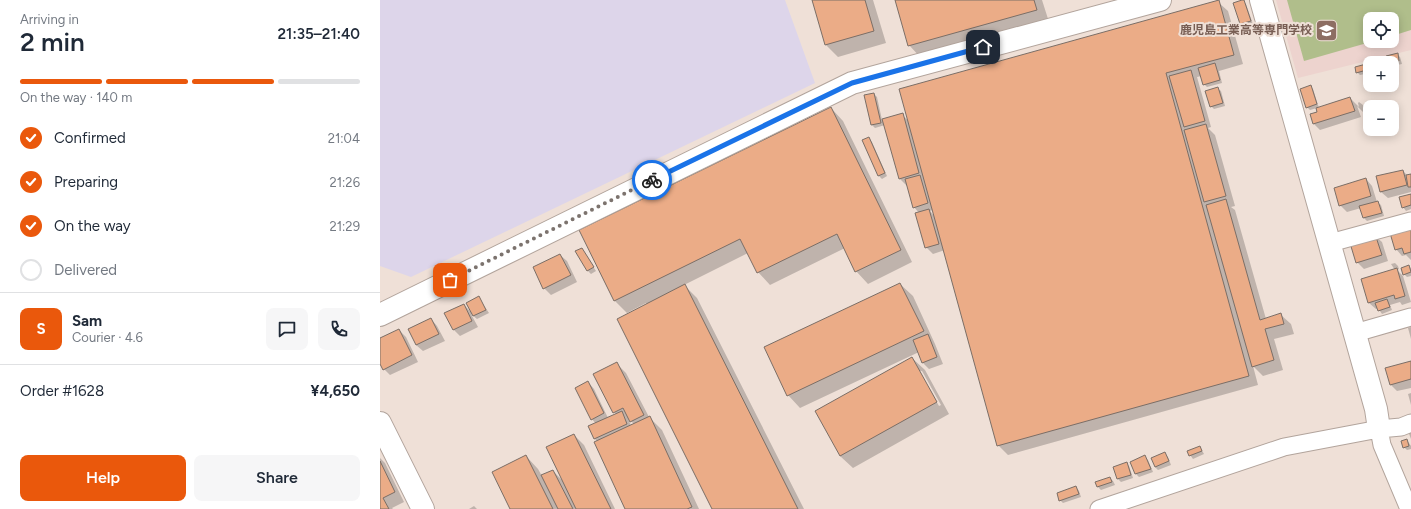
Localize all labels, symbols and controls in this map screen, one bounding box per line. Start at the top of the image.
text: Arriving in [20,12,79,27]
map controls [1363,12,1399,136]
button: locate [1363,12,1399,48]
school or university icon: 鹿児島工業高等専門学校 [1314,17,1340,43]
place label: 鹿児島工業高等専門学校 [1180,23,1312,37]
text: 21:35–21:40 [278,25,360,43]
text: 2 min [20,26,85,58]
pin [966,30,1000,64]
icon: home [972,36,994,58]
button: + [1363,56,1399,92]
text: On the way · 140 m [20,90,132,105]
button: − [1363,100,1399,136]
icon: check [20,127,42,149]
text: Confirmed [54,129,126,147]
text: 21:04 [328,131,360,146]
courier [632,160,672,200]
icon: bike [641,169,663,191]
icon: check [20,171,42,193]
text: Preparing [54,173,118,191]
text: 21:26 [329,175,360,190]
icon: check [20,215,42,237]
text: On the way [54,217,131,235]
text: 21:29 [329,219,360,234]
text: Delivered [54,261,117,279]
pin [433,263,467,297]
icon: bag [439,269,461,291]
button: chat [266,308,308,350]
button: phone [318,308,360,350]
text: Sam [72,312,102,330]
text: S [36,320,46,338]
text: Courier · 4.6 [72,330,143,345]
text: Order #1628 [20,382,104,400]
text: ¥4,650 [311,382,360,400]
button: Help [20,455,186,501]
button: Share [194,455,360,501]

